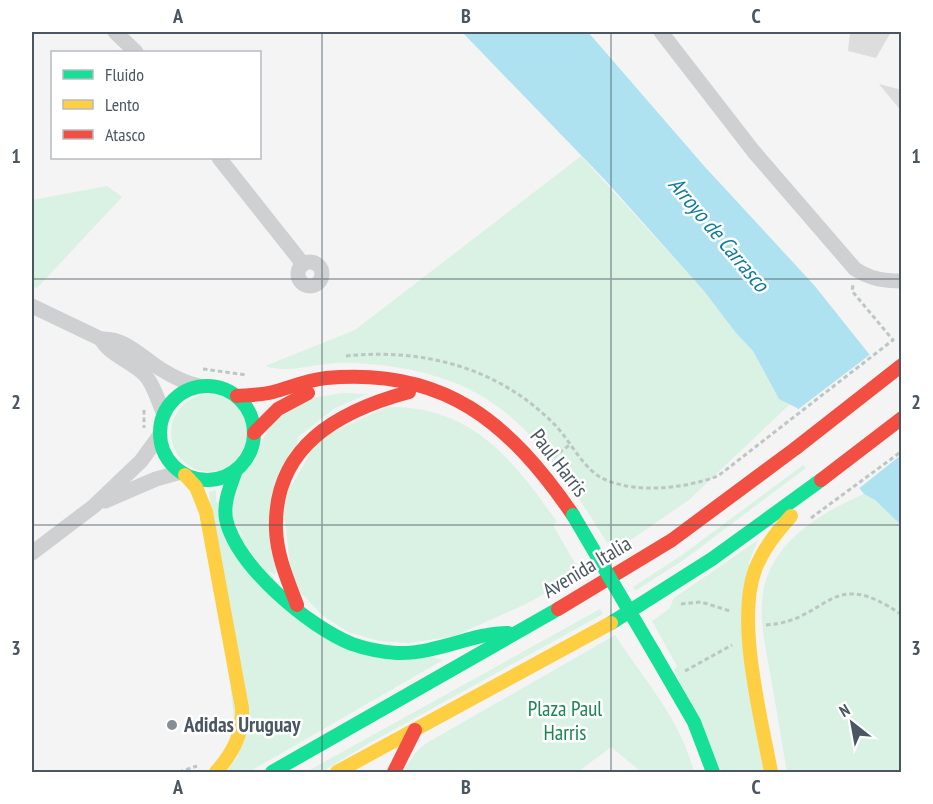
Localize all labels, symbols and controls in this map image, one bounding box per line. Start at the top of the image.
text: A [172,3,184,29]
text: B [461,3,471,29]
text: C [751,3,761,29]
legend [51,51,261,159]
text: Fluido [105,63,144,86]
text: Lento [105,93,140,116]
text: Atasco [105,123,146,146]
text: 1 [11,143,21,169]
text: 1 [911,143,921,169]
water label: Arroyo de Carrasco [663,171,776,298]
text: 2 [11,389,21,415]
text: 2 [911,389,921,415]
street label: Paul Harris [525,423,594,502]
street label: Avenida Italia [537,530,636,604]
text: 3 [11,635,21,661]
text: 3 [911,635,921,661]
north arrow [822,693,882,753]
park label: Plaza Paul Harris [528,695,602,746]
text: N [835,699,853,721]
place label: Adidas Uruguay [183,711,301,738]
marker: Adidas Uruguay [165,718,179,732]
text: A [172,774,184,800]
text: B [461,774,471,800]
text: C [751,774,761,800]

